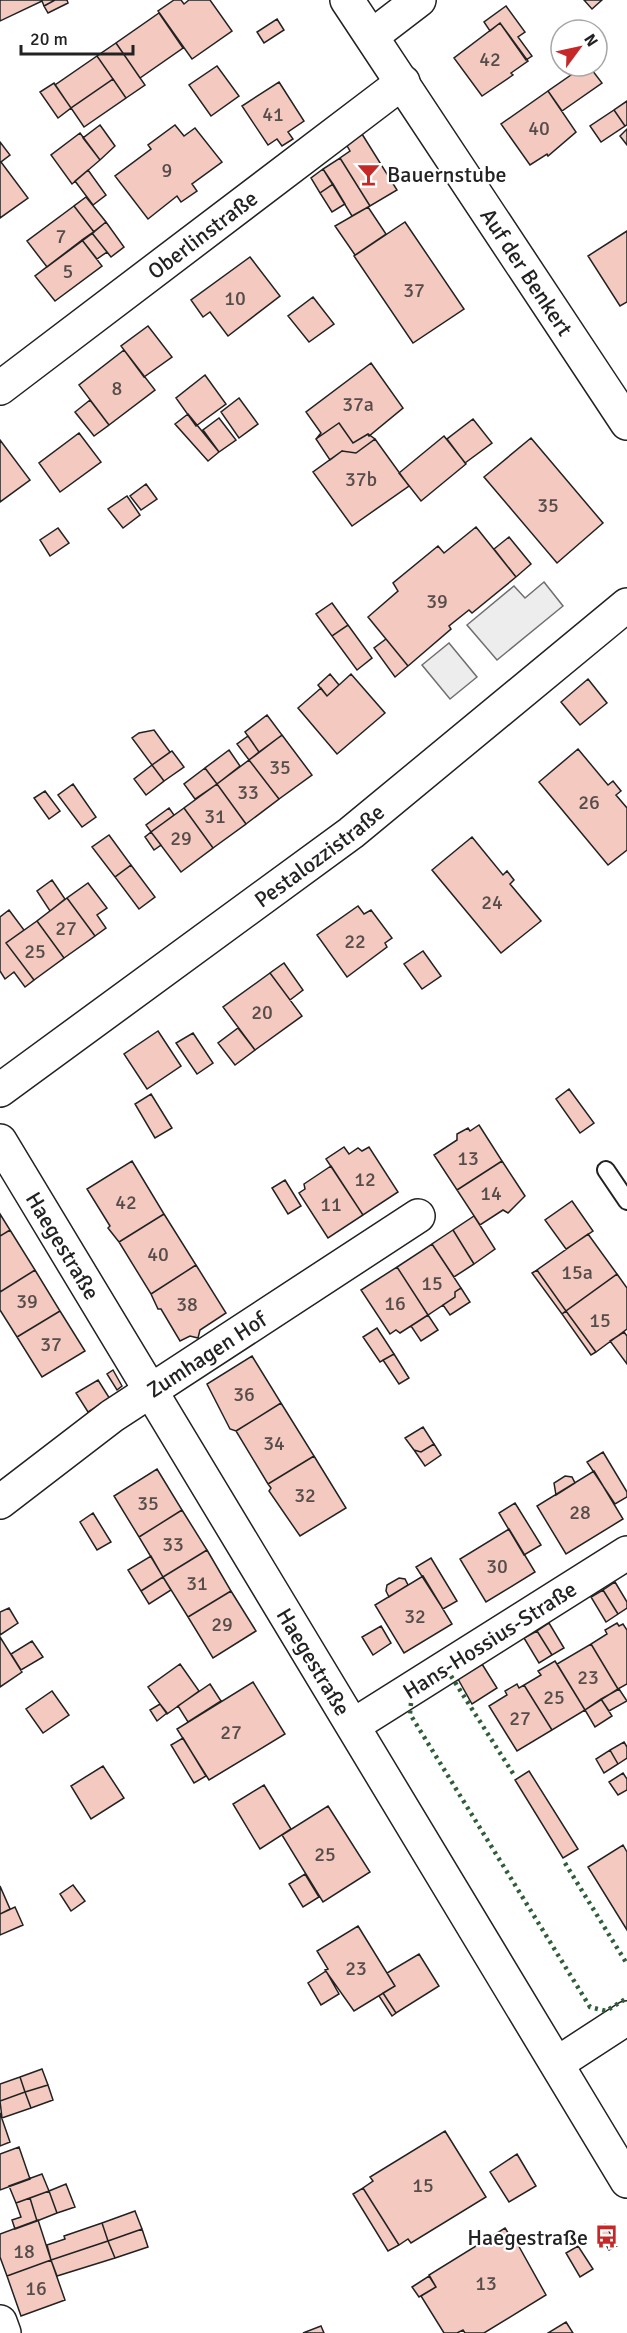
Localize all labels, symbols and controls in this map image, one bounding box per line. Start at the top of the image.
scale bar [21,18,134,56]
north arrow [549,18,609,78]
text: 20 m [30,28,68,50]
text: N [579,30,602,50]
house number: 42 [479,47,501,72]
house number: 41 [262,102,284,127]
house number: 40 [528,116,550,141]
house number: 9 [162,158,172,183]
bar icon: Bauernstube [356,161,382,187]
place label: Bauernstube [387,161,507,188]
street label: Oberlinstraße [142,184,263,285]
street label: Auf der Benkert [475,203,579,341]
house number: 7 [56,224,66,249]
house number: 5 [63,259,73,284]
house number: 37 [403,278,425,303]
house number: 10 [224,286,246,311]
house number: 8 [112,376,122,401]
house number: 37a [342,392,374,417]
house number: 37b [345,467,377,492]
house number: 35 [537,493,559,518]
house number: 39 [426,589,448,614]
house number: 35 [269,755,291,780]
house number: 33 [237,780,259,805]
house number: 26 [578,790,600,815]
street label: Pestalozzistraße [249,798,389,913]
house number: 31 [204,804,226,829]
house number: 29 [170,826,192,851]
house number: 24 [481,890,503,915]
house number: 27 [55,916,77,941]
house number: 22 [344,929,366,954]
house number: 25 [24,939,46,964]
house number: 20 [251,1000,273,1025]
house number: 13 [457,1146,479,1171]
house number: 12 [354,1167,376,1192]
house number: 14 [480,1181,502,1206]
street label: Haegestraße [20,1187,106,1304]
house number: 42 [115,1190,137,1215]
house number: 11 [320,1192,342,1217]
house number: 40 [147,1242,169,1267]
house number: 15a [561,1260,593,1285]
house number: 15 [421,1271,443,1296]
house number: 39 [16,1289,38,1314]
house number: 16 [384,1291,406,1316]
house number: 38 [176,1292,198,1317]
street label: Zumhagen Hof [141,1304,273,1403]
house number: 15 [589,1308,611,1333]
house number: 37 [40,1332,62,1357]
house number: 36 [233,1382,255,1407]
house number: 34 [263,1431,285,1456]
house number: 32 [294,1483,316,1508]
house number: 35 [137,1491,159,1516]
house number: 28 [569,1500,591,1525]
house number: 33 [162,1532,184,1557]
house number: 30 [486,1554,508,1579]
house number: 31 [186,1571,208,1596]
street label: Hans-Hossius-Straße [398,1575,581,1704]
street label: Haegestraße [271,1603,357,1720]
house number: 32 [404,1604,426,1629]
house number: 29 [211,1612,233,1637]
house number: 23 [577,1665,599,1690]
house number: 25 [543,1685,565,1710]
house number: 27 [509,1706,531,1731]
house number: 27 [220,1720,242,1745]
house number: 25 [314,1842,336,1867]
house number: 23 [345,1956,367,1981]
house number: 15 [412,2173,434,2198]
place label: Haegestraße [467,2224,588,2251]
bus stop icon: Haegestraße [593,2224,619,2250]
house number: 18 [13,2239,35,2264]
house number: 13 [475,2271,497,2296]
house number: 16 [25,2276,47,2301]

